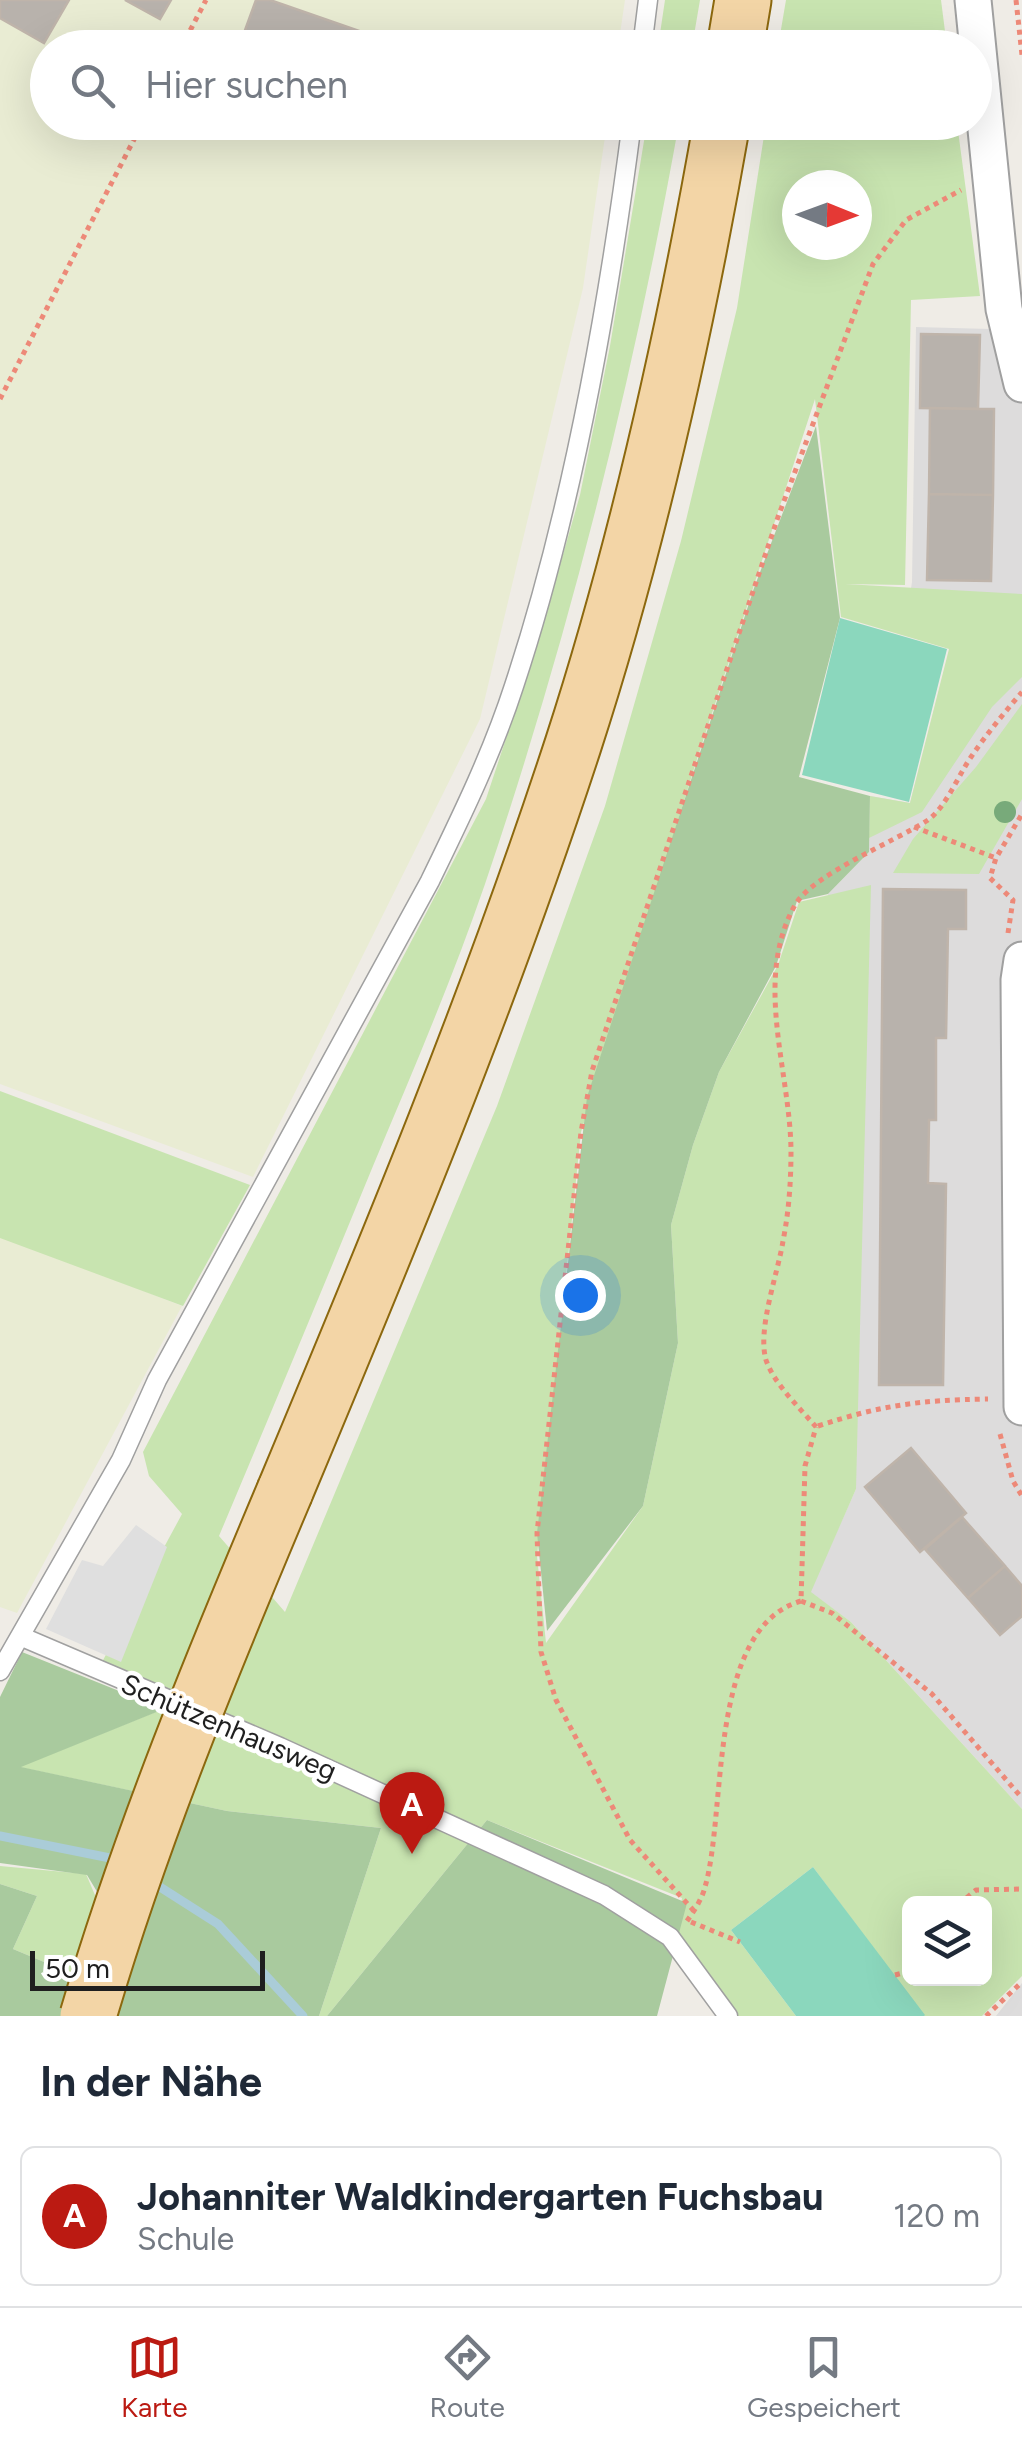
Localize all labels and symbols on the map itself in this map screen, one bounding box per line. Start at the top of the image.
north arrow [782,170,872,260]
your location [555,1270,606,1321]
street label: Schützenhausweg [116,1666,342,1788]
pin: A [380,1772,444,1854]
scale bar [30,1946,265,1990]

